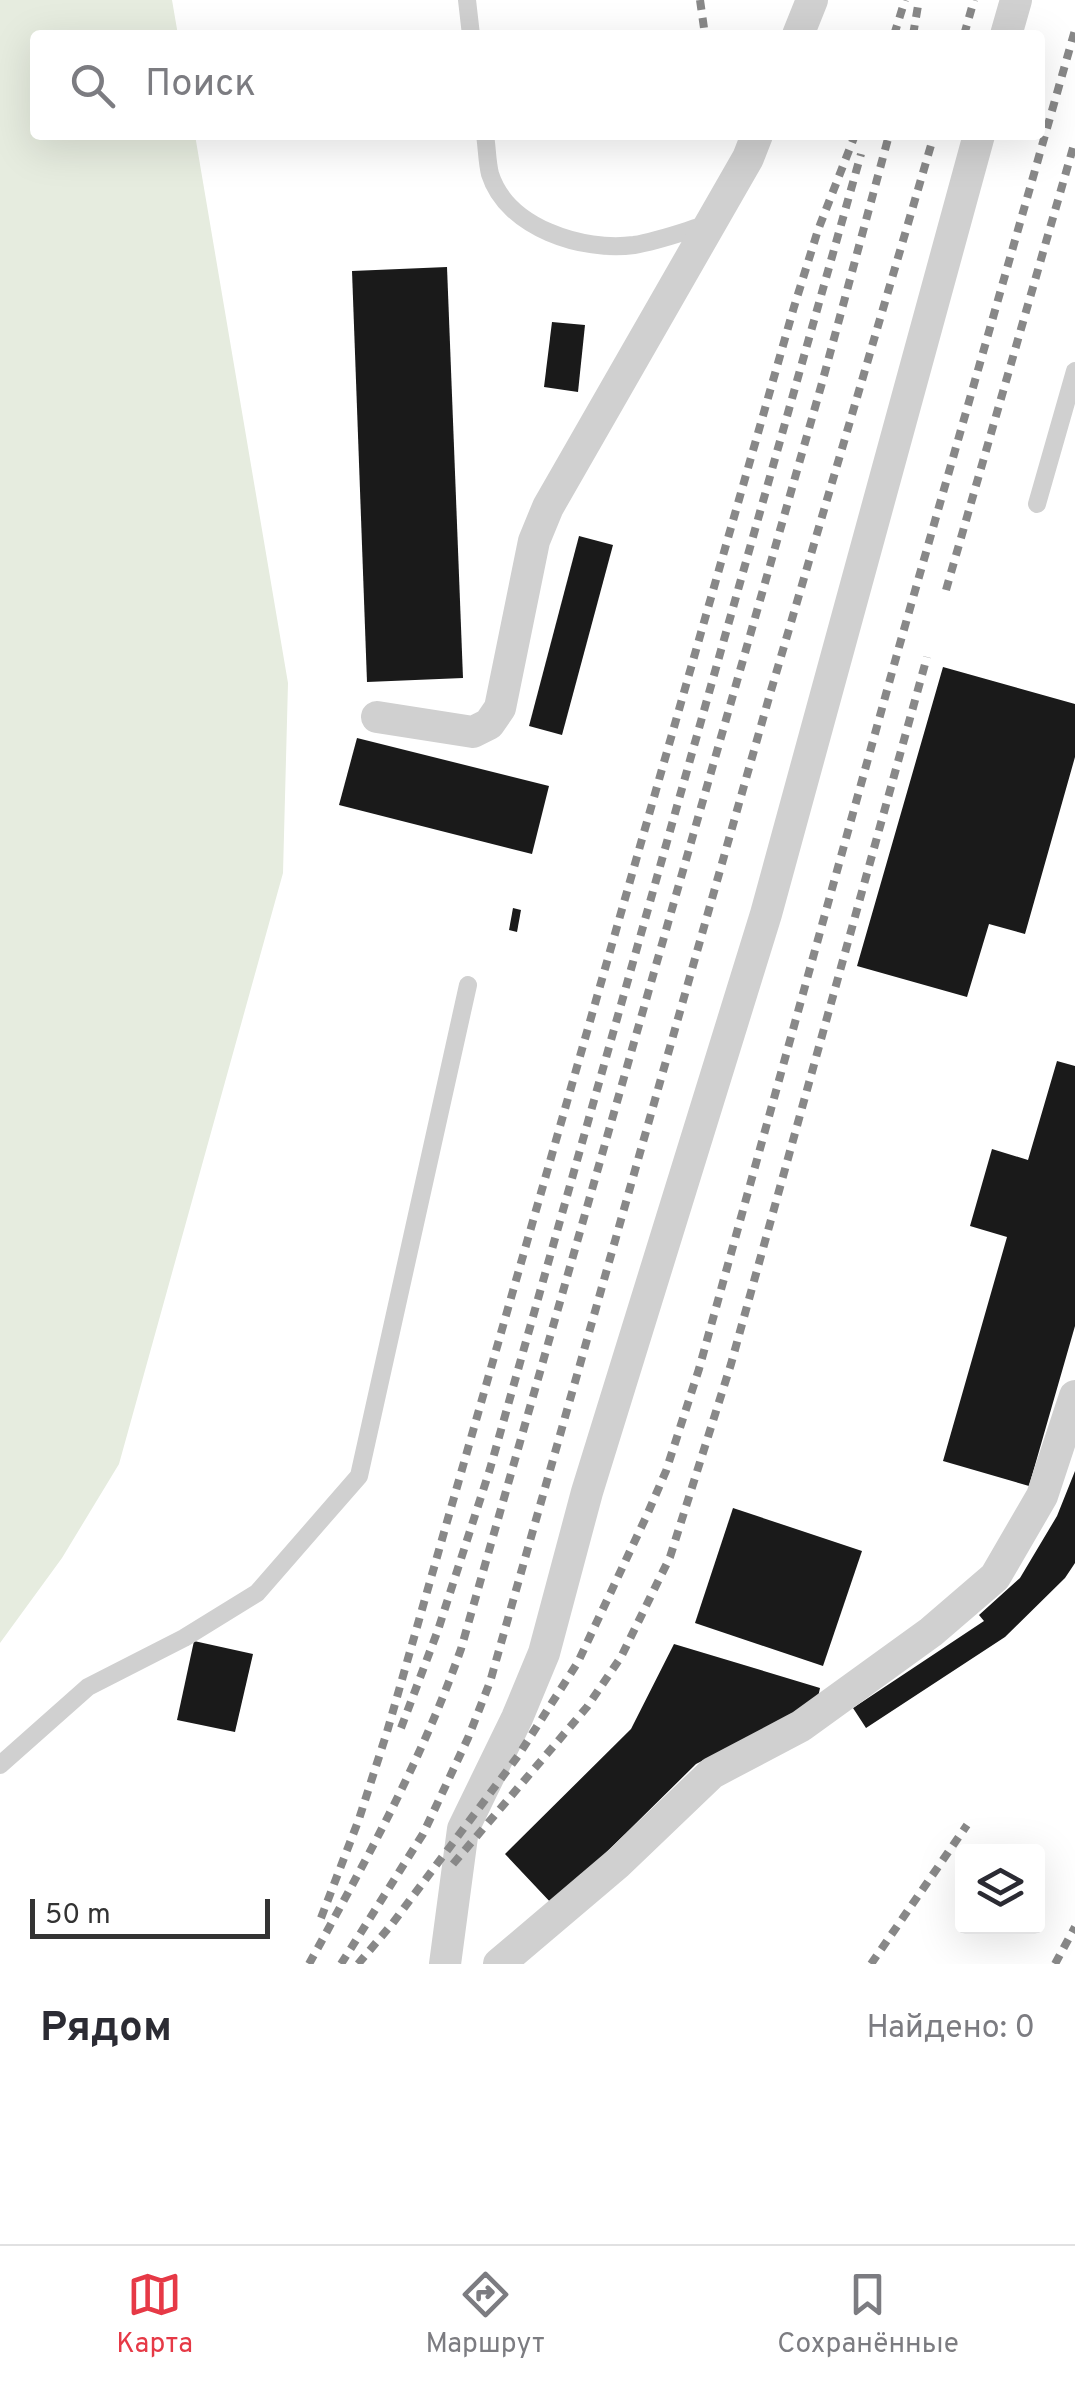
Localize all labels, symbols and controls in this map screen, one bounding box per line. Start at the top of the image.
search box [30,30,1045,140]
icon: search [65,58,120,113]
text: Поиск [145,61,256,110]
map controls [955,1844,1045,1934]
button: layers [955,1844,1045,1934]
scale bar [30,1894,270,1938]
text: 50 m [45,1898,111,1934]
text: Рядом [40,2003,172,2056]
text: Найдено: 0 [867,2009,1035,2049]
tab: Карта [116,2267,193,2363]
tab: Маршрут [425,2267,545,2363]
tab: Сохранённые [777,2267,959,2363]

